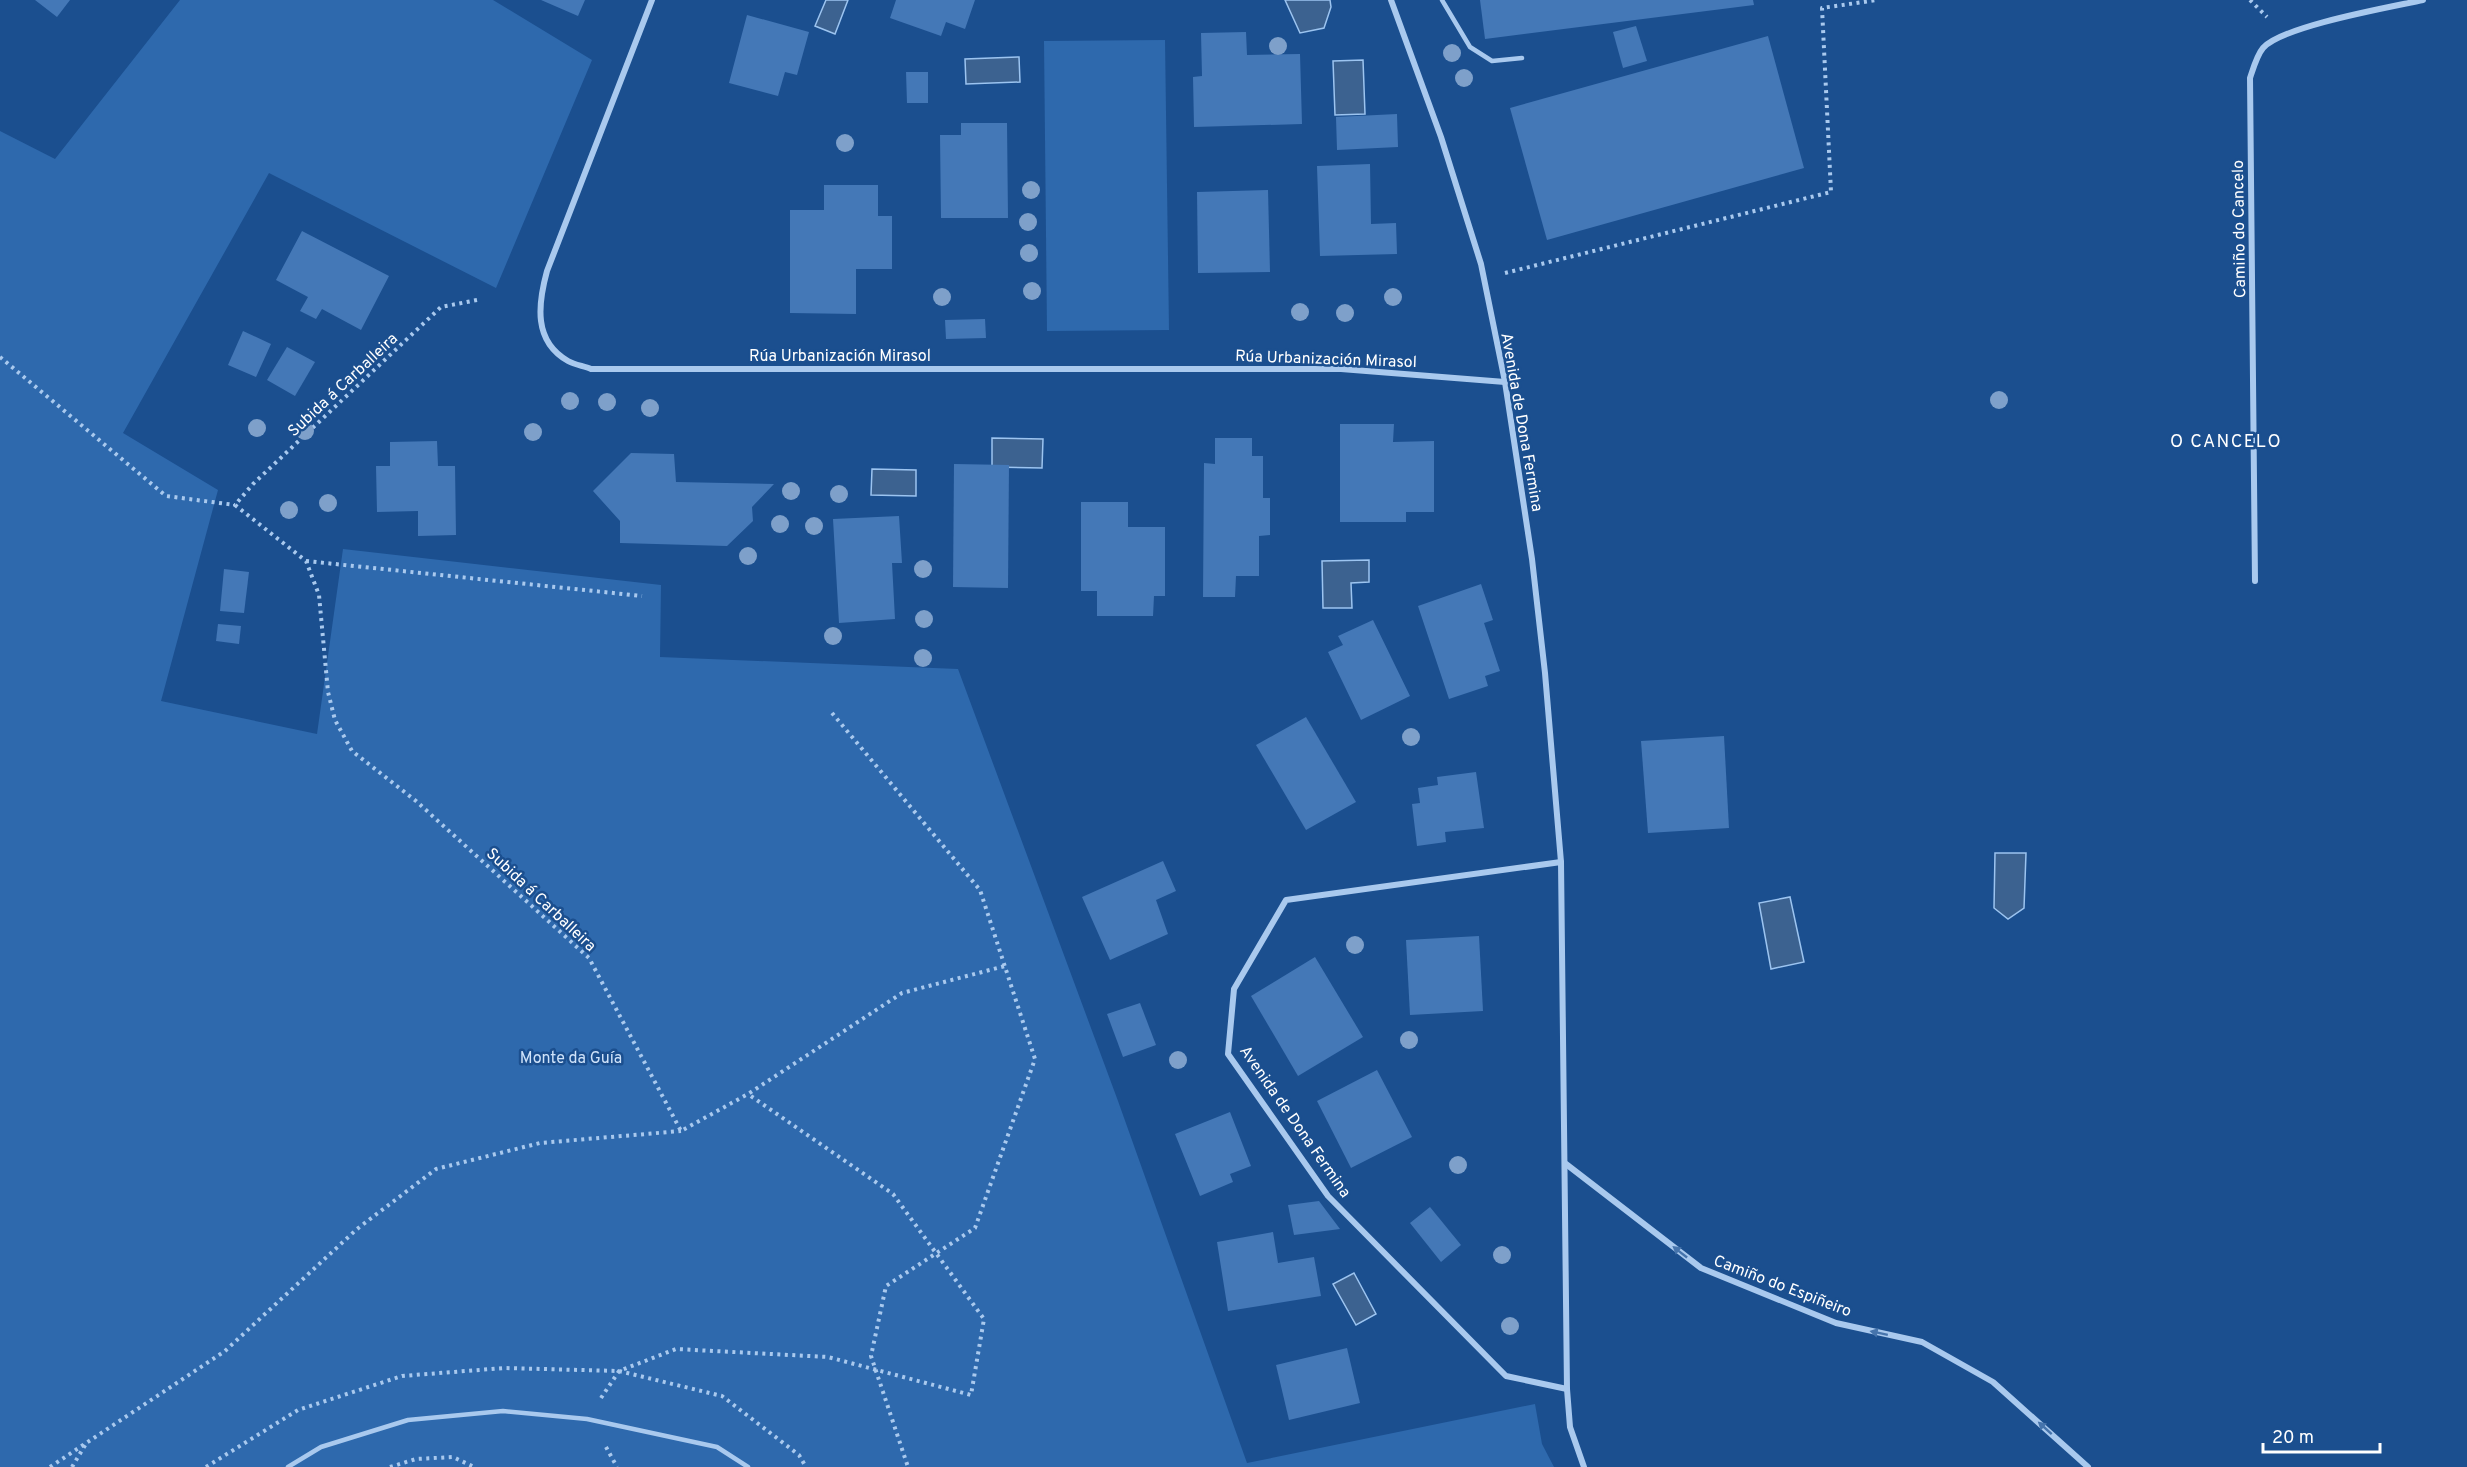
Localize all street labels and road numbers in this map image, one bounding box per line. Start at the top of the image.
street label: Camiño do Cancelo [2229,160,2251,298]
street label: Subida á Carballeira [284,329,403,442]
street label: Avenida de Dona Fermina [1495,331,1547,513]
street label: Rúa Urbanización Mirasol [749,347,931,367]
street label: Rúa Urbanización Mirasol [1235,347,1417,373]
street label: Subida á Carballeira [481,844,600,957]
street label: Avenida de Dona Fermina [1234,1042,1355,1202]
street label: Camiño do Espiñeiro [1710,1251,1854,1322]

